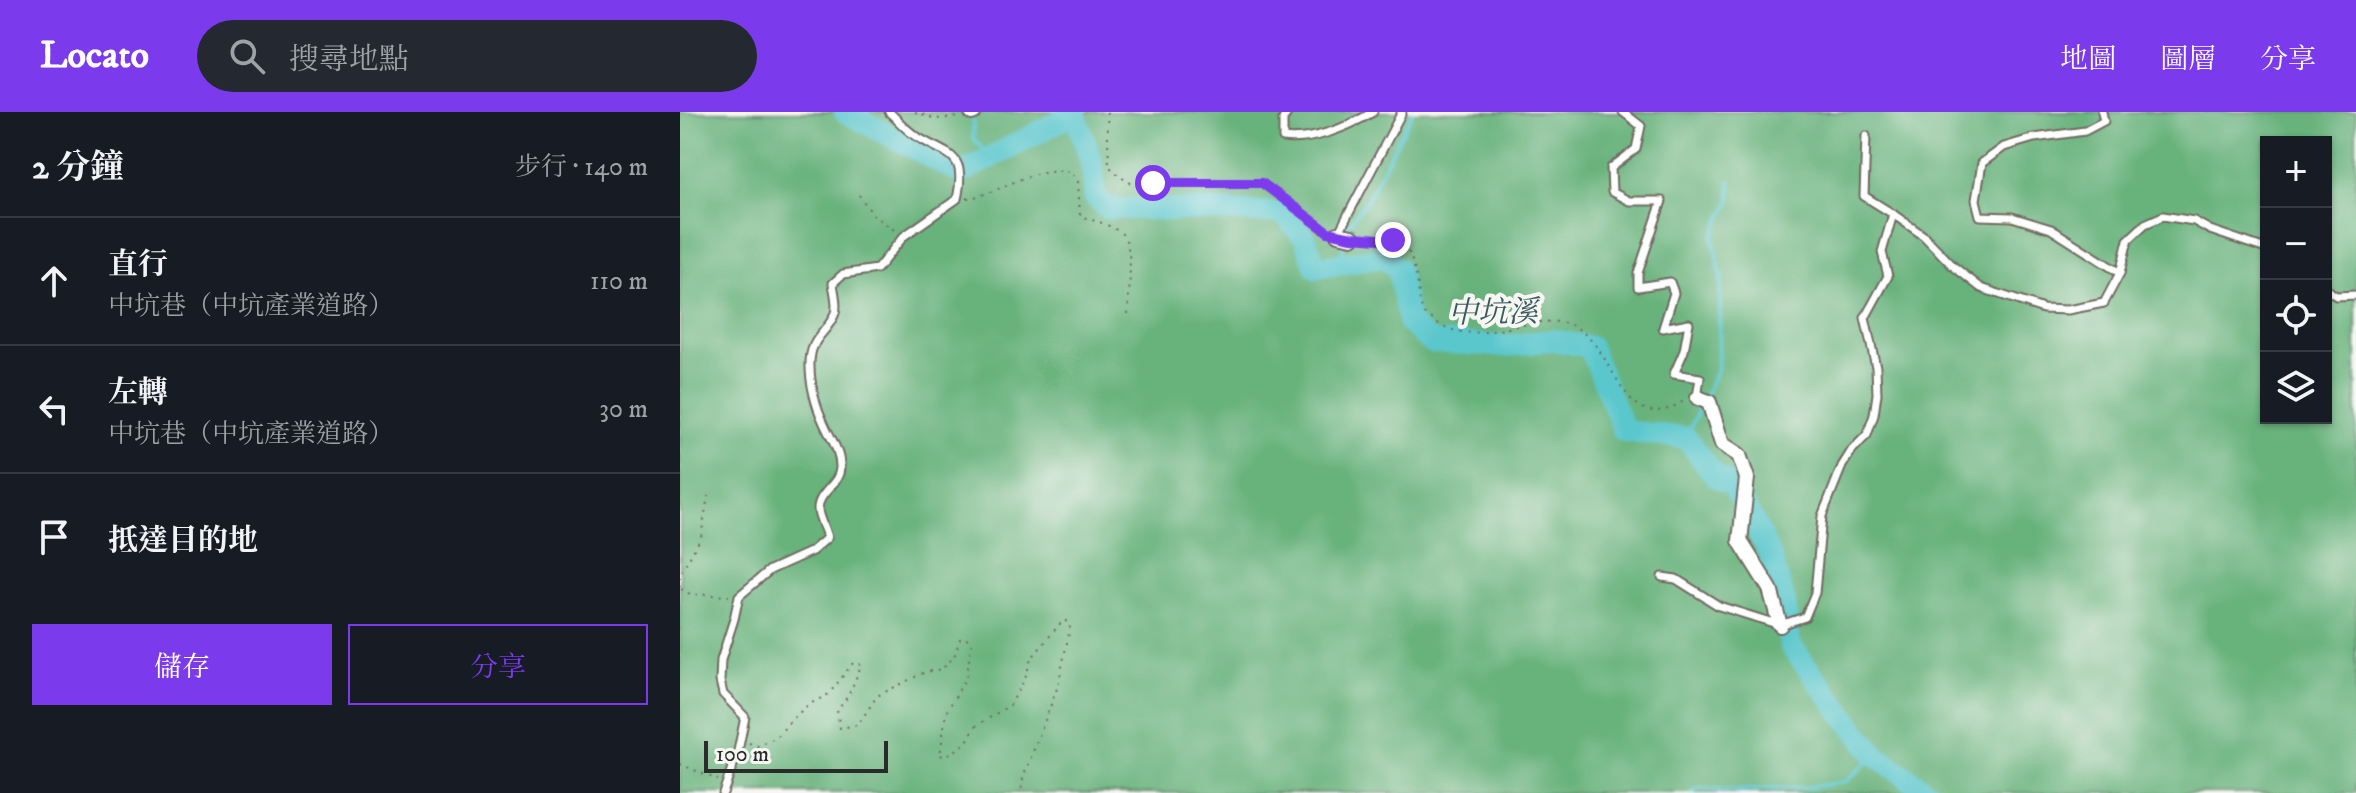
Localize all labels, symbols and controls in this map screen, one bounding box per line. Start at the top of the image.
search box [197,20,757,92]
text: Locato [40,32,149,80]
icon: search [225,34,269,78]
text: 搜尋地點 [289,42,409,79]
text: 地圖 [2060,42,2116,77]
text: 圖層 [2160,42,2216,77]
text: 分享 [2260,42,2316,77]
map controls [2260,136,2332,424]
button: + [2260,136,2332,208]
text: 2 分鐘 [32,147,124,189]
text: 步行 · 140 m [515,151,648,184]
route start [1135,165,1171,201]
button: − [2260,208,2332,280]
route end [1375,222,1411,258]
text: 直行 [108,247,168,284]
icon: ahead [32,259,76,303]
text: 110 m [590,265,648,298]
button: locate [2260,280,2332,352]
text: 中坑巷（中坑產業道路） [108,290,394,323]
water label: 中坑溪 [1448,294,1541,333]
button: layers [2260,352,2332,424]
text: 左轉 [108,375,168,412]
icon: left [32,387,76,431]
text: 30 m [599,393,648,426]
text: 中坑巷（中坑產業道路） [108,418,394,451]
icon: arrive [32,515,76,559]
text: 抵達目的地 [108,523,258,560]
button: 儲存 [32,624,332,705]
button: 分享 [348,624,648,705]
scale bar [704,737,888,773]
text: 100 m [716,741,769,768]

